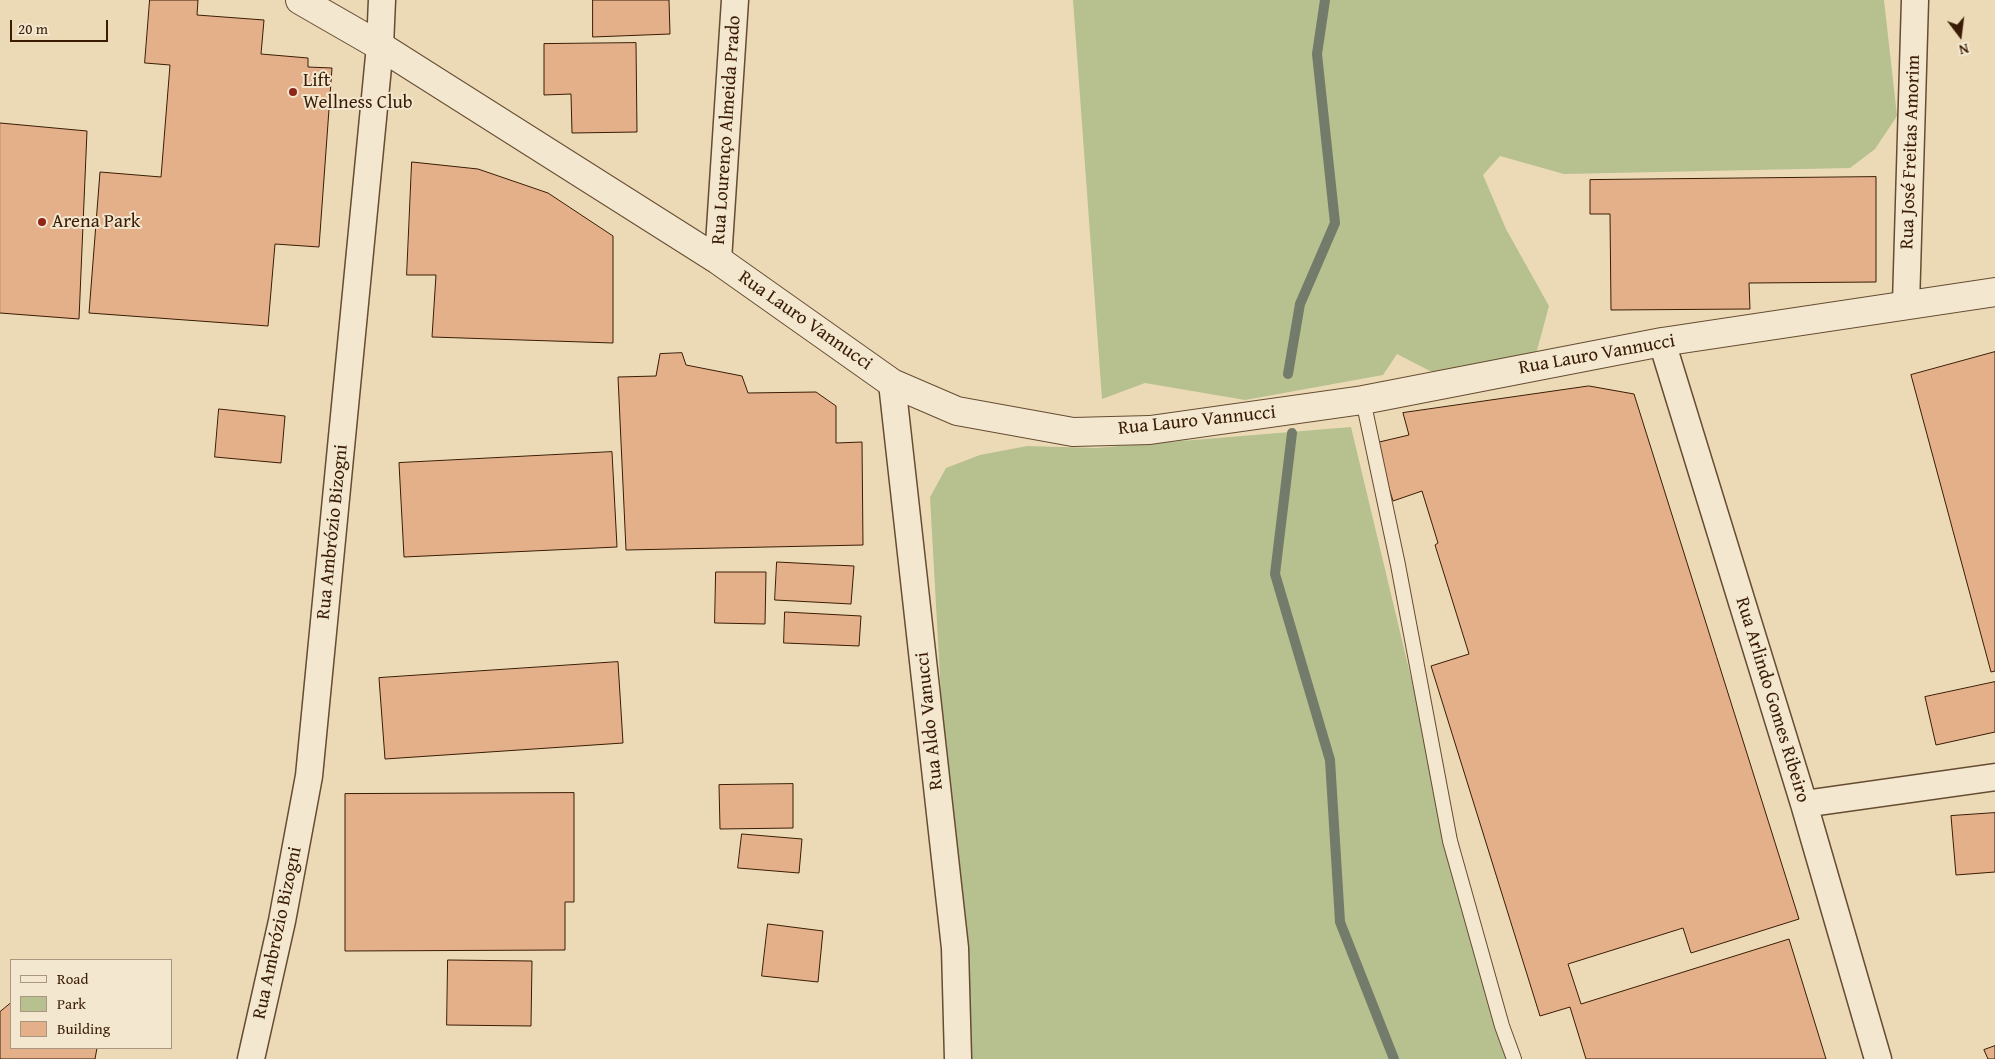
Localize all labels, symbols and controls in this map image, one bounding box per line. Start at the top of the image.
scale bar [12,10,110,42]
north arrow [1935,10,1985,60]
street label: Rua Lourenço Almeida Prado [708,15,746,245]
text: 20 m [18,18,48,39]
text: N [1957,39,1971,60]
street label: Rua José Freitas Amorim [1896,54,1926,250]
place label: Lift Wellness Club [303,70,413,114]
marker: Lift Wellness Club [287,86,299,98]
place label: Arena Park [52,211,140,233]
marker: Arena Park [36,216,48,228]
street label: Rua Lauro Vannucci [734,266,876,376]
street label: Rua Lauro Vannucci [1517,330,1677,380]
street label: Rua Lauro Vannucci [1117,401,1277,441]
street label: Rua Ambrózio Bizogni [312,443,354,621]
street label: Rua Arlindo Gomes Ribeiro [1730,594,1814,806]
street label: Rua Aldo Vanucci [911,651,949,791]
street label: Rua Ambrózio Bizogni [249,845,307,1021]
legend [10,959,172,1049]
text: Road [57,968,88,989]
text: Park [57,993,86,1014]
text: Building [57,1018,110,1039]

